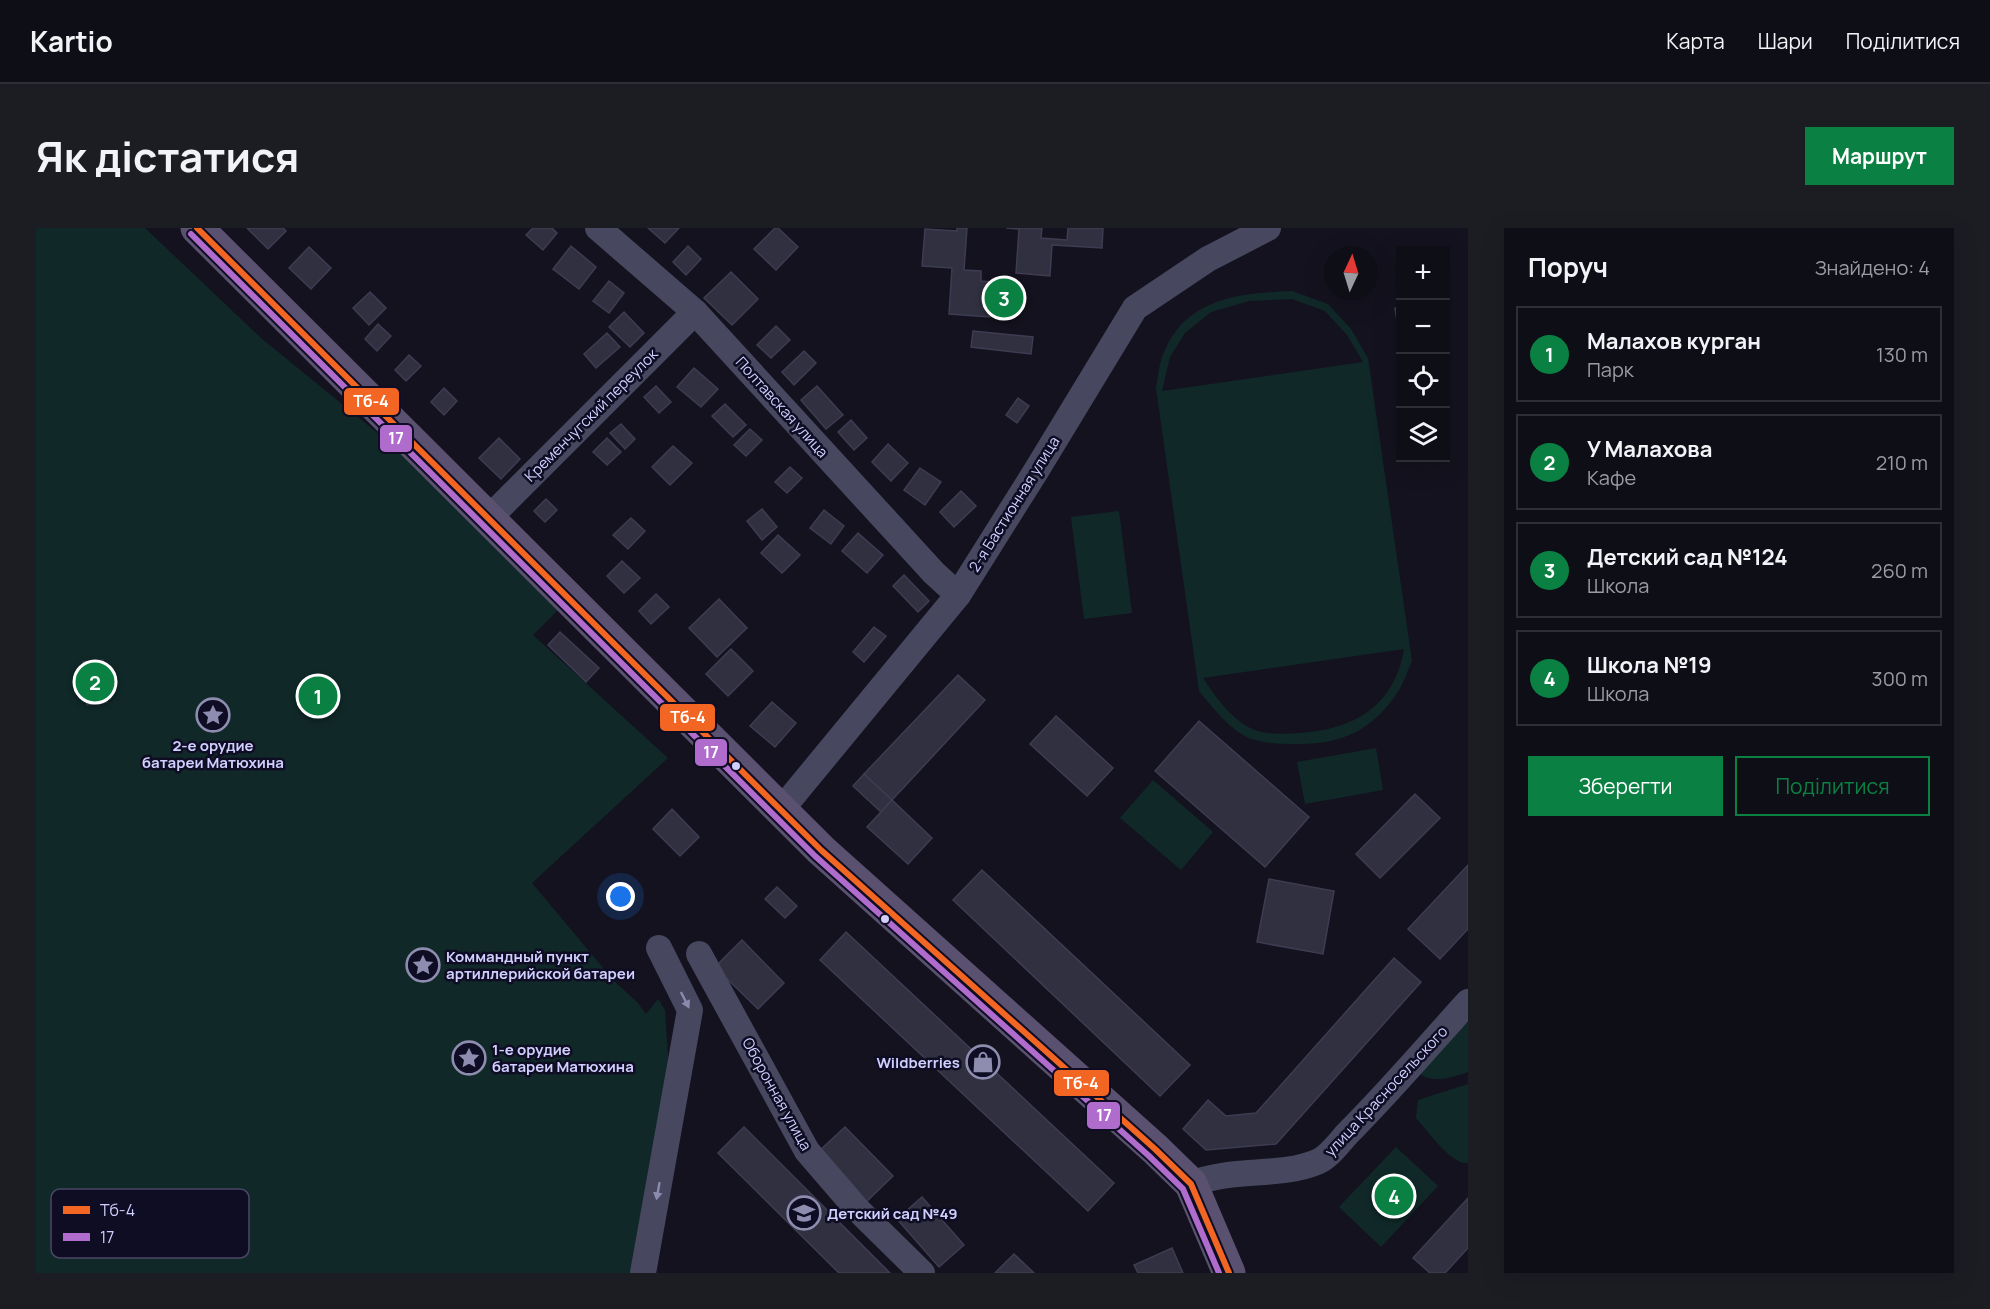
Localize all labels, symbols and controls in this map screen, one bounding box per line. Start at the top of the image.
text: Kartio [30,22,113,60]
text: Карта [1666,27,1725,55]
text: Шари [1758,27,1813,55]
text: Поділитися [1846,27,1960,55]
text: Як дістатися [36,127,299,185]
button: Маршрут [1805,127,1954,185]
north arrow [1324,246,1378,300]
map controls [1396,246,1450,462]
button: + [1396,246,1450,300]
text: Поруч [1528,249,1608,285]
text: Знайдено: 4 [1815,254,1930,281]
pin: 3 [984,276,1024,320]
button: − [1396,300,1450,354]
text: Малахов курган [1587,326,1761,356]
text: 1 [1545,341,1554,368]
text: 130 m [1876,341,1928,368]
street label: Кременчугский переулок [520,343,663,486]
street label: Полтавская улица [731,352,833,462]
button: locate [1396,354,1450,408]
text: Парк [1587,356,1634,383]
line badge: Тб-4 [343,387,400,416]
text: Тб-4 [353,390,389,412]
button: layers [1396,408,1450,462]
line badge: 17 [379,424,413,453]
text: 17 [388,427,404,449]
street label: 2-я Бастионная улица [964,432,1064,576]
text: У Малахова [1587,434,1712,464]
text: 2 [1544,449,1555,476]
text: 210 m [1876,449,1928,476]
text: Кафе [1587,464,1636,491]
text: Детский сад №124 [1587,542,1788,572]
text: 3 [1544,557,1555,584]
text: 260 m [1871,557,1928,584]
text: Школа [1587,572,1649,599]
text: Школа №19 [1587,650,1712,680]
pin: 2 [76,660,114,704]
text: 4 [1543,665,1556,692]
text: 300 m [1872,665,1928,692]
pin: 1 [298,674,338,718]
text: Школа [1587,680,1649,707]
place icon: 2-е орудие батареи Матюхина [195,697,231,733]
line badge: Тб-4 [659,703,716,732]
text: Тб-4 [670,706,706,728]
place label: 2-е орудие батареи Матюхина [142,735,284,773]
line badge: 17 [694,738,728,767]
text: 17 [703,741,719,763]
button: Зберегти [1528,756,1723,816]
button: Поділитися [1735,756,1930,816]
unlabelled marker [730,760,742,772]
your location [606,882,635,911]
unlabelled marker [879,913,891,925]
place label: Коммандный пункт артиллерийской батареи [446,946,635,984]
place icon: Коммандный пункт артиллерийской батареи [405,947,441,983]
one-way arrow [680,991,690,1008]
street label: улица Красносельского [1320,1021,1452,1161]
street label: Оборонная улица [737,1034,817,1154]
place label: 1-е орудие батареи Матюхина [492,1039,634,1077]
place icon: 1-е орудие батареи Матюхина [451,1040,487,1076]
shop icon: Wildberries [965,1044,1001,1080]
place label: Wildberries [876,1052,960,1073]
line badge: Тб-4 [1053,1069,1110,1097]
text: Тб-4 [1063,1072,1099,1094]
line badge: 17 [1086,1101,1121,1130]
text: 17 [1096,1104,1112,1126]
pin: 4 [1374,1174,1414,1218]
one-way arrow [653,1182,662,1201]
legend [51,1189,249,1258]
school or university icon: Детский сад №49 [786,1195,822,1231]
text: Тб-4 [100,1199,135,1221]
place label: Детский сад №49 [827,1203,958,1224]
text: 17 [100,1226,114,1248]

